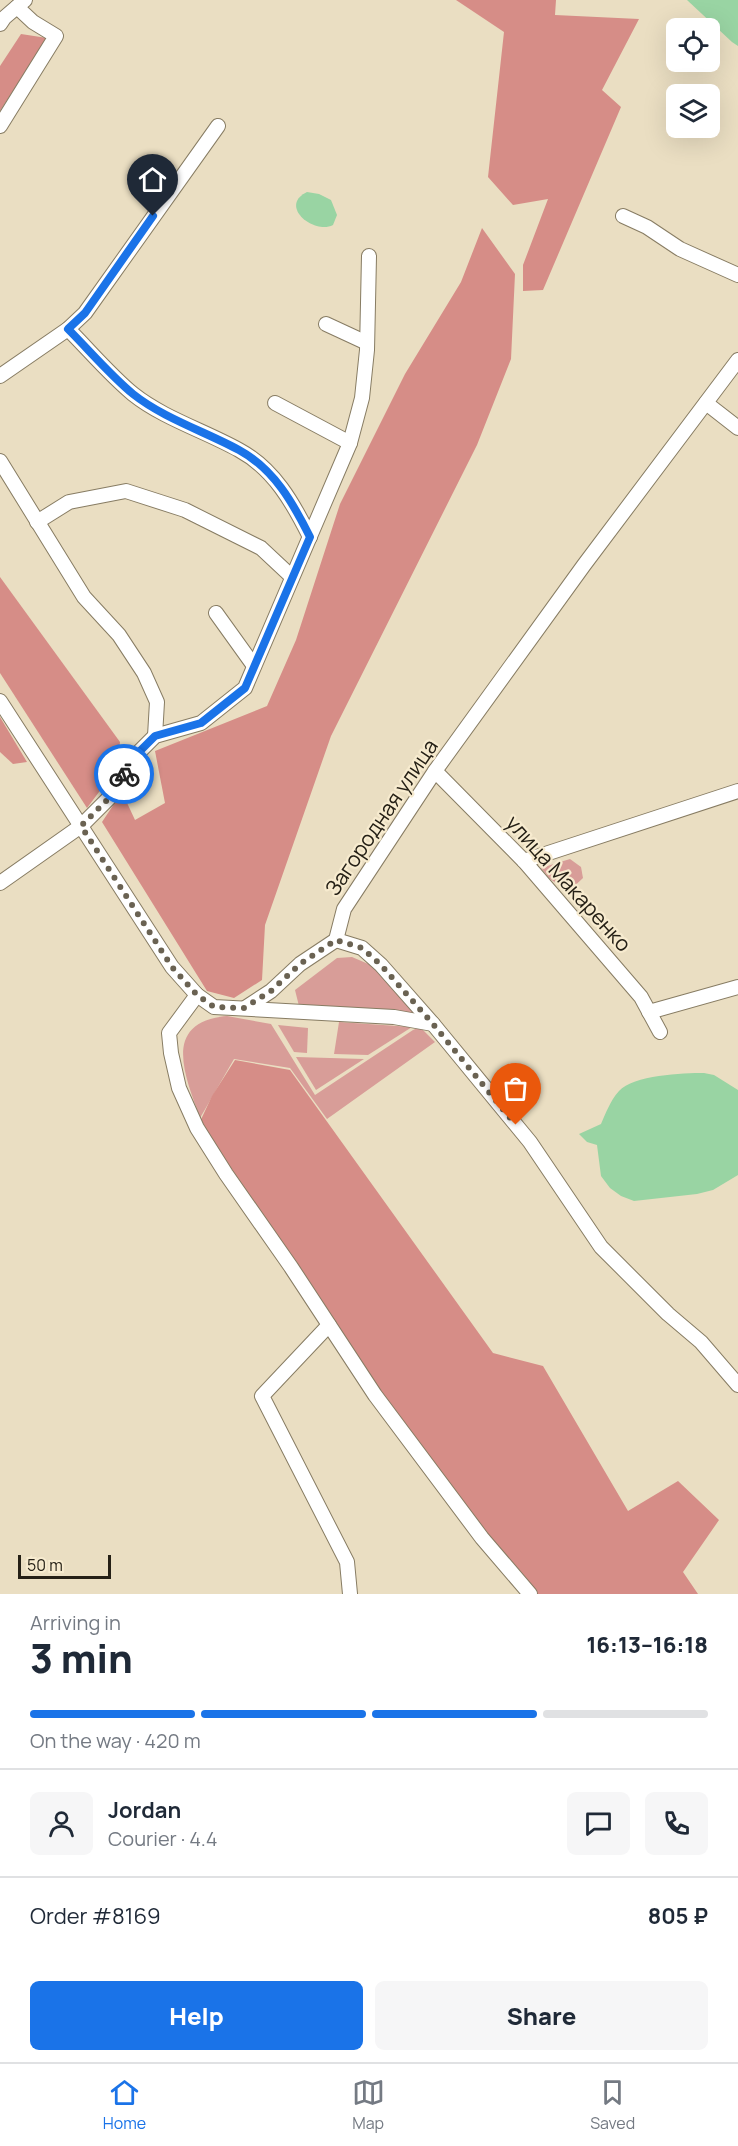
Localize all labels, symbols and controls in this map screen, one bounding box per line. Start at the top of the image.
map controls [666,18,720,138]
button: locate [666,18,720,72]
button: layers [666,84,720,138]
pin [127,154,178,216]
icon: home [136,163,169,196]
street label: Загородная улица [318,733,444,901]
courier [94,744,154,804]
icon: bike [108,758,141,791]
street label: улица Макаренко [500,809,638,957]
pin [490,1063,541,1125]
icon: bag [499,1072,532,1105]
scale bar [18,1552,111,1580]
text: 50 m [27,1554,63,1576]
text: Arriving in [30,1609,121,1636]
text: 16:13–16:18 [586,1630,708,1660]
text: 3 min [30,1631,133,1685]
text: On the way · 420 m [30,1727,201,1754]
button: person [30,1792,93,1855]
button: chat [567,1792,630,1855]
button: phone [645,1792,708,1855]
text: Jordan [108,1795,181,1825]
text: Courier · 4.4 [108,1825,218,1852]
text: Order #8169 [30,1901,161,1931]
text: 805 ₽ [648,1901,708,1931]
button: Help [30,1981,363,2050]
button: Share [375,1981,708,2050]
tab: Home [103,2076,146,2134]
tab: Map [352,2076,385,2134]
tab: Saved [590,2076,635,2134]

